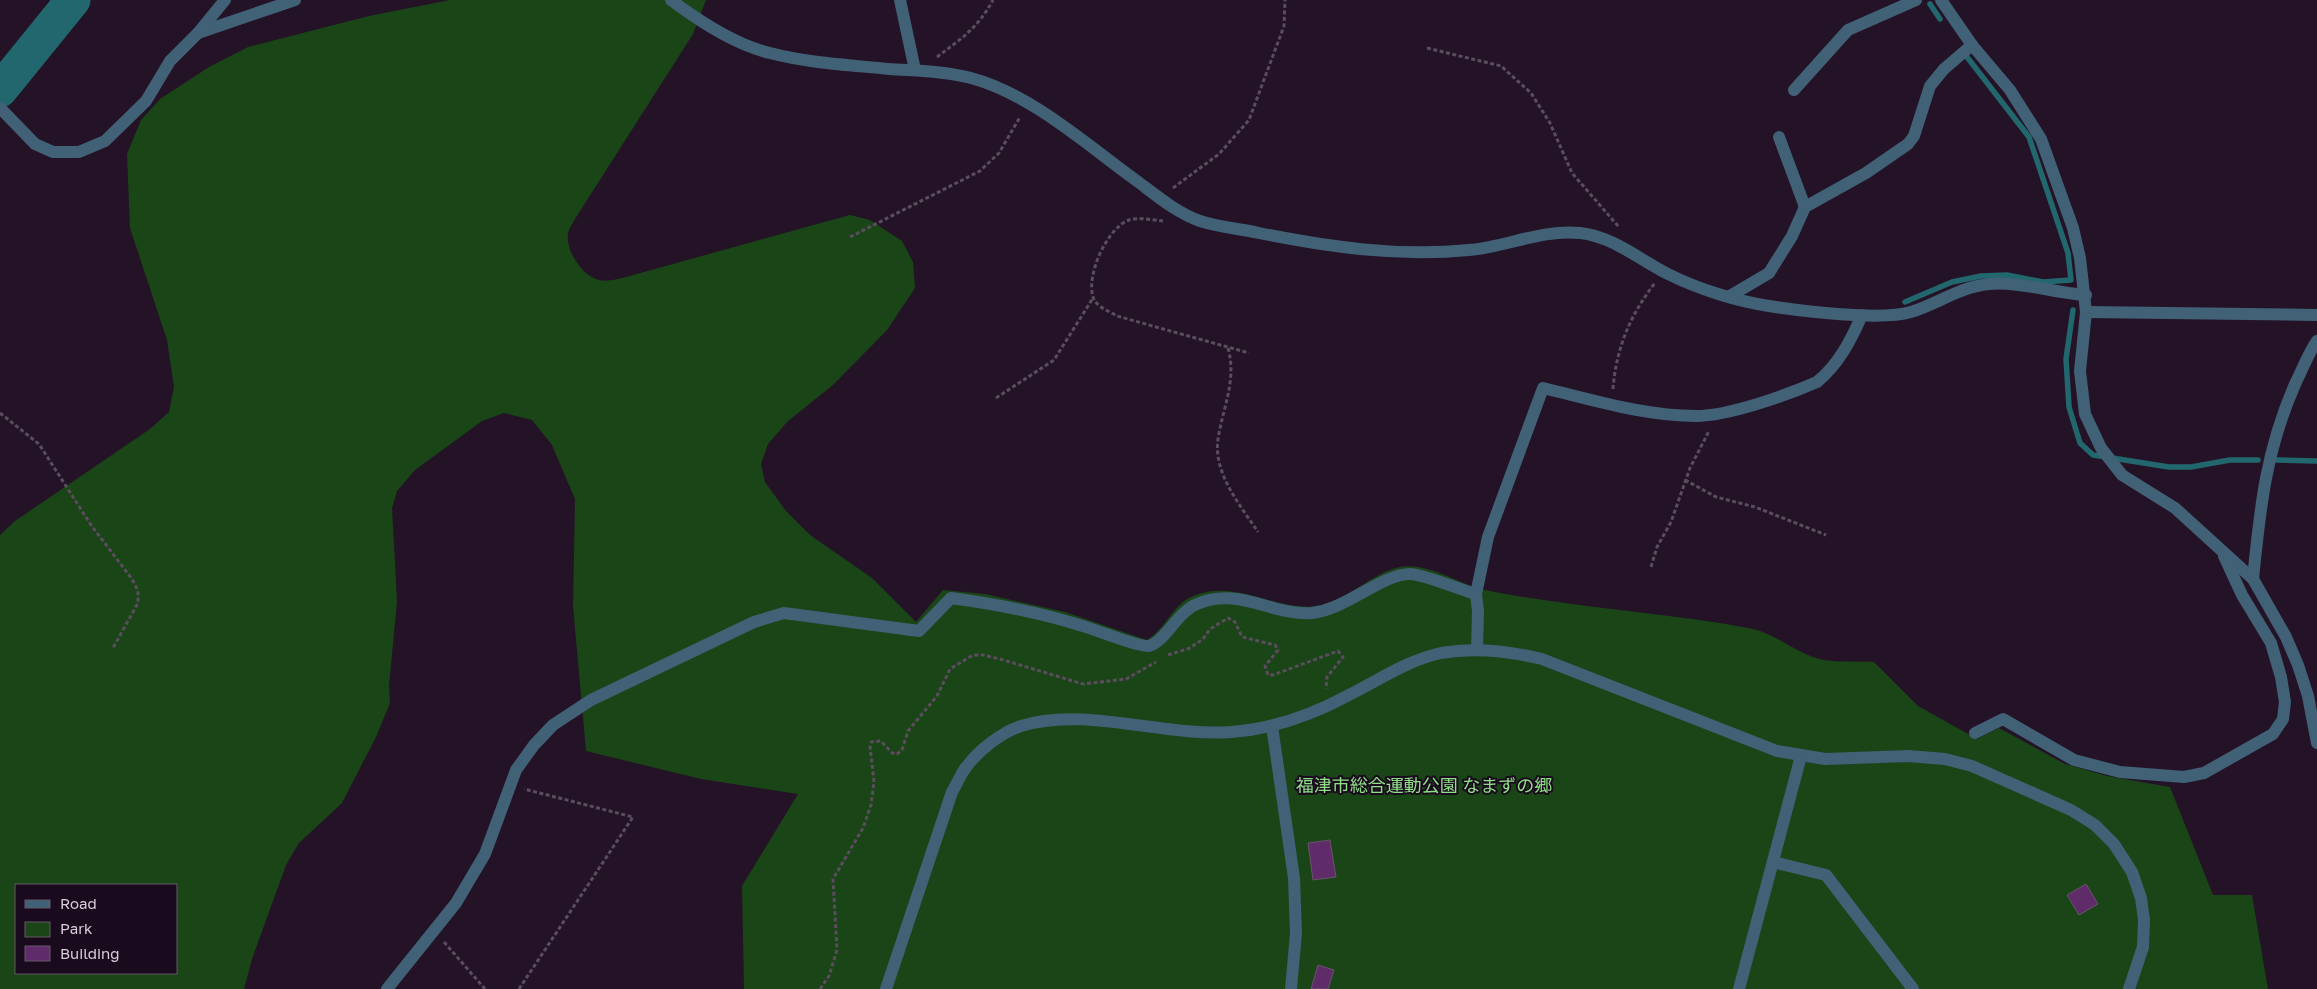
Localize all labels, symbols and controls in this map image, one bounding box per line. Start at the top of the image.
park label: 福津市総合運動公園 なまずの郷 [1296,774,1552,796]
legend [15,884,178,974]
text: Road [60,894,97,912]
text: Park [60,919,93,937]
text: Building [60,944,120,962]

